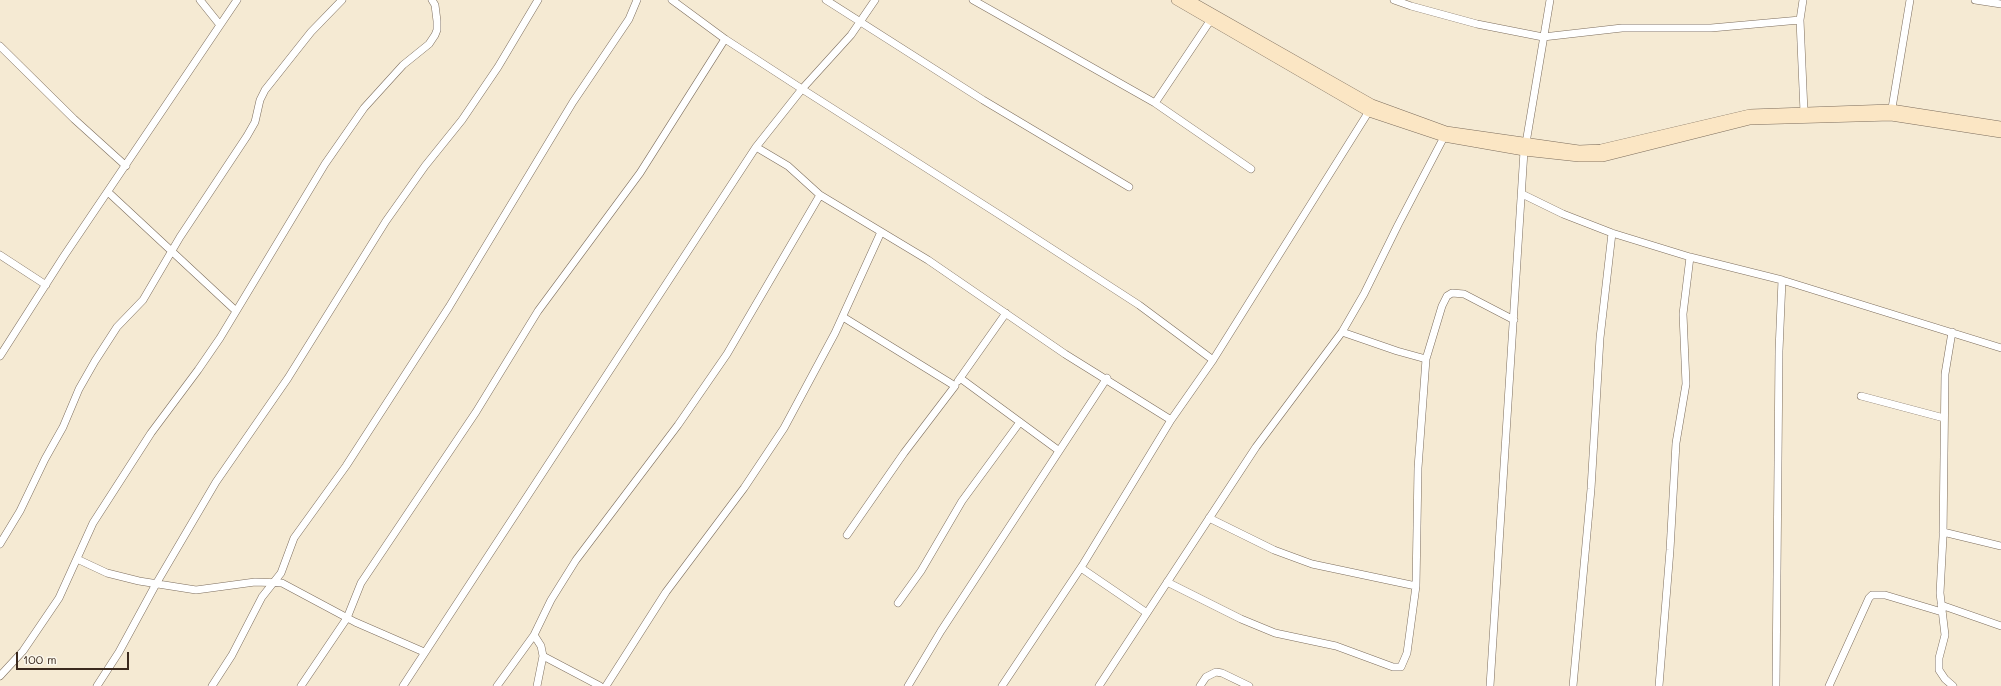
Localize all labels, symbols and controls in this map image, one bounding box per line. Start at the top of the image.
scale bar [18,644,131,670]
text: 100 m [23,651,57,667]

